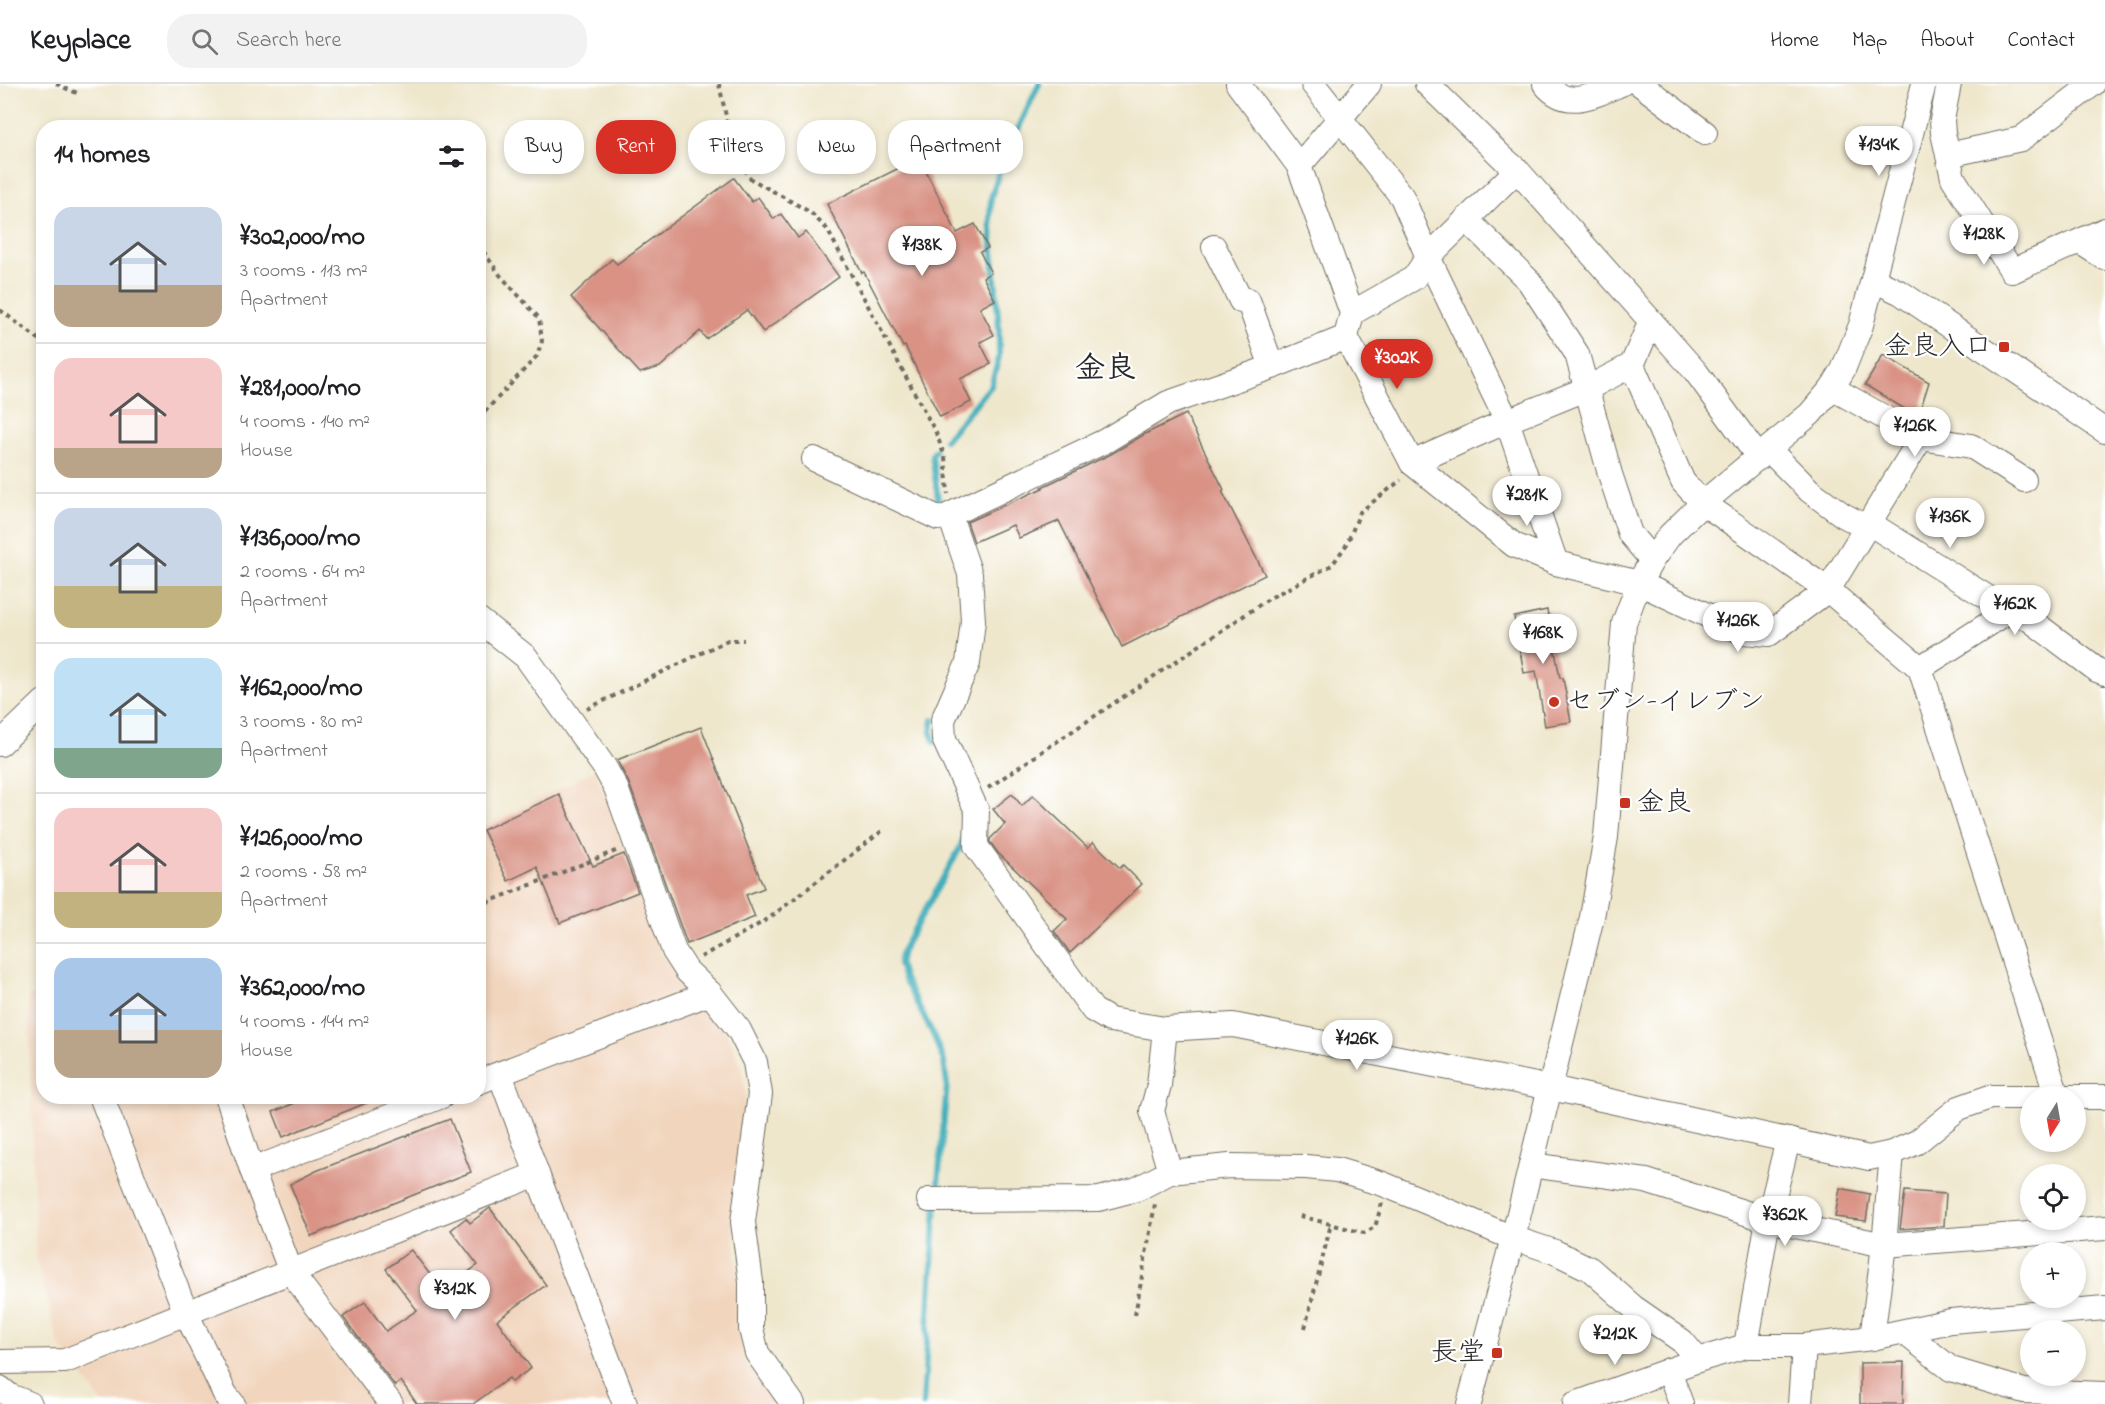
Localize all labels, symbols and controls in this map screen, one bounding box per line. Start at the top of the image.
search box [167,14,587,68]
text: Keyplace [30,21,131,62]
icon: search [188,25,221,58]
text: Search here [236,25,341,57]
text: Home [1770,26,1819,56]
text: Map [1852,26,1887,56]
text: About [1920,26,1974,56]
text: Contact [2007,26,2075,56]
chip: Buy [504,120,584,174]
chip: Rent [596,120,676,174]
chip: Filters [688,120,785,174]
chip: New [797,120,876,174]
chip: Apartment [888,120,1023,174]
pin: ¥134K [1837,126,1921,177]
text: ¥134K [1859,131,1899,160]
text: 14 homes [54,137,150,175]
icon: filters [435,140,468,173]
pin: ¥128K [1942,215,2026,266]
text: ¥302,000/mo [240,219,365,257]
text: ¥128K [1963,220,2005,249]
pin: ¥138K [880,226,964,277]
icon: home [102,231,174,303]
text: ¥138K [902,231,942,260]
text: 3 rooms · 113 m² [240,257,368,286]
text: Apartment [240,286,328,315]
place label: 金良入口 [1884,328,1992,367]
pin: ¥302K [1355,339,1439,390]
marker: 金良入口 [1997,340,2011,354]
text: ¥302K [1375,344,1419,373]
district label: 金良 [1075,348,1136,392]
text: ¥281,000/mo [240,370,361,408]
icon: home [102,382,174,454]
pin: ¥126K [1873,407,1957,458]
text: 4 rooms · 140 m² [240,408,370,437]
text: ¥126K [1894,412,1936,441]
text: House [240,437,293,466]
pin: ¥281K [1485,476,1569,527]
text: ¥281K [1506,481,1548,510]
pin: ¥136K [1908,498,1992,549]
text: ¥136K [1930,503,1970,532]
text: ¥136,000/mo [240,520,361,558]
icon: home [102,532,174,604]
text: 2 rooms · 64 m² [240,558,365,587]
pin: ¥162K [1973,585,2057,636]
text: Apartment [240,587,328,616]
text: ¥162K [1994,590,2036,619]
pin: ¥126K [1696,602,1780,653]
text: ¥126K [1717,607,1759,636]
pin: ¥168K [1501,614,1585,665]
text: ¥168K [1523,619,1563,648]
text: ¥162,000/mo [240,670,363,708]
icon: home [102,682,174,754]
place label: セブン-イレブン [1566,683,1765,722]
marker: セブン-イレブン [1547,695,1561,709]
text: 3 rooms · 80 m² [240,708,363,737]
text: Apartment [240,737,328,766]
place label: 金良 [1637,784,1691,823]
marker: 金良 [1618,796,1632,810]
text: ¥126,000/mo [240,820,363,858]
icon: home [102,832,174,904]
text: 2 rooms · 58 m² [240,858,367,887]
text: Apartment [240,887,328,916]
text: ¥362,000/mo [240,970,365,1008]
icon: home [102,982,174,1054]
text: 4 rooms · 144 m² [240,1008,370,1037]
pin: ¥126K [1315,1020,1399,1071]
text: ¥126K [1336,1025,1378,1054]
text: House [240,1037,293,1066]
north arrow [2020,1086,2086,1152]
map controls [2020,1086,2086,1386]
button: locate [2020,1164,2086,1230]
pin: ¥362K [1743,1196,1827,1247]
text: ¥362K [1763,1201,1807,1230]
button: + [2020,1242,2086,1308]
pin: ¥312K [413,1270,497,1321]
text: ¥312K [434,1275,476,1304]
pin: ¥212K [1573,1315,1657,1366]
text: ¥212K [1593,1320,1637,1349]
button: − [2020,1320,2086,1386]
place label: 長堂 [1431,1334,1485,1373]
marker: 長堂 [1490,1346,1504,1360]

